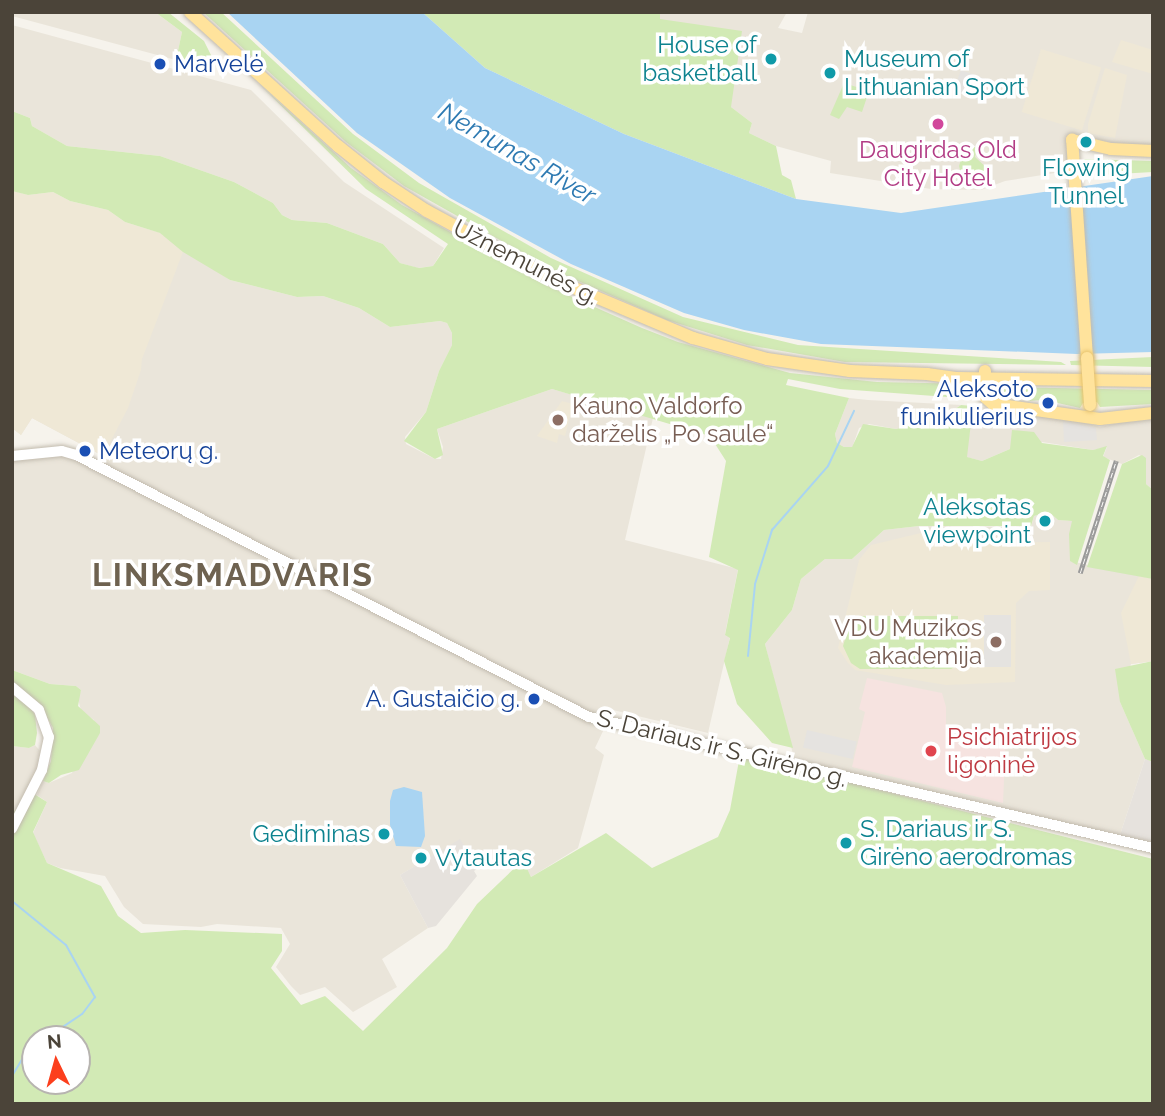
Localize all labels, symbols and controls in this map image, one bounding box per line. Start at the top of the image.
place label: House of basketball [642,31,757,87]
place label: Museum of Lithuanian Sport [844,45,1025,101]
place label: Marvelė [174,50,263,78]
marker: House of basketball [763,51,779,67]
marker: Marvelė [152,56,168,72]
marker: Museum of Lithuanian Sport [822,65,838,81]
water label: Nemunas River [433,96,601,212]
marker: Daugirdas Old City Hotel [930,116,946,132]
marker: Flowing Tunnel [1078,134,1094,150]
place label: Daugirdas Old City Hotel [859,136,1017,192]
place label: Flowing Tunnel [1042,154,1130,210]
street label: Užnemunės g. [448,213,604,311]
place label: Aleksoto funikulierius [900,375,1034,431]
place label: Kauno Valdorfo darželis „Po saule“ [572,392,774,448]
marker: Aleksoto funikulierius [1040,395,1056,411]
marker: Kauno Valdorfo darželis „Po saule“ [550,412,566,428]
place label: Meteorų g. [99,437,218,465]
marker: Meteorų g. [77,443,93,459]
place label: Aleksotas viewpoint [923,493,1031,549]
marker: Aleksotas viewpoint [1037,513,1053,529]
district label: LINKSMADVARIS [94,556,372,594]
place label: VDU Muzikos akademija [834,614,982,670]
marker: VDU Muzikos akademija [988,634,1004,650]
place label: A. Gustaičio g. [366,685,520,713]
marker: A. Gustaičio g. [526,691,542,707]
street label: S. Dariaus ir S. Girėno g. [594,703,850,793]
place label: Psichiatrijos ligoninė [947,723,1077,779]
marker: Psichiatrijos ligoninė [921,741,941,761]
place label: S. Dariaus ir S. Girėno aerodromas [860,815,1072,871]
place label: Gediminas [253,820,370,848]
marker: Gediminas [376,826,392,842]
marker: S. Dariaus ir S. Girėno aerodromas [838,835,854,851]
place label: Vytautas [435,844,532,872]
marker: Vytautas [413,850,429,866]
north arrow [21,1025,91,1095]
text: N [46,1029,63,1053]

